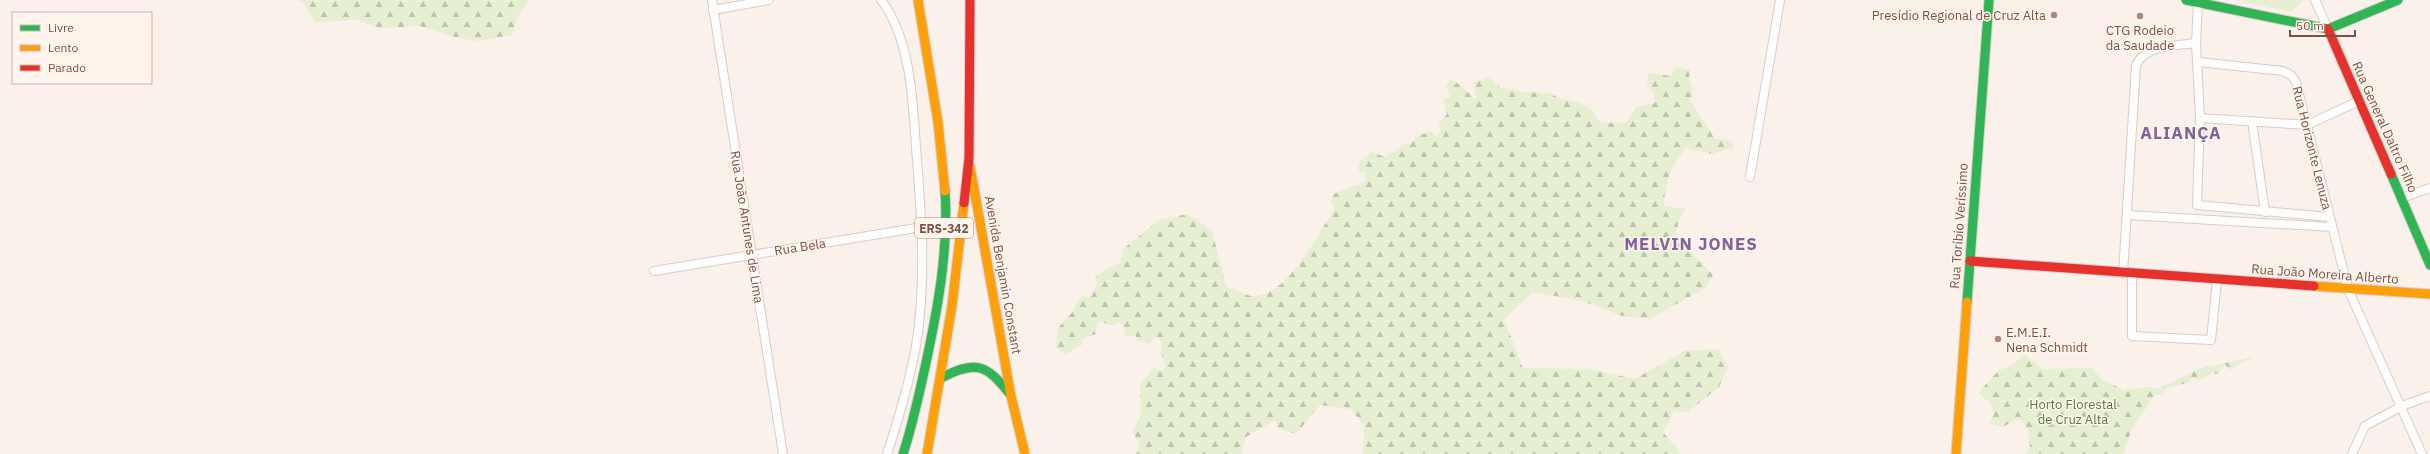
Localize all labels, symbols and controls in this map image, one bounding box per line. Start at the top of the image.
place label: Presídio Regional de Cruz Alta [1872,7,2046,24]
marker: Presídio Regional de Cruz Alta [2049,10,2059,20]
marker: CTG Rodeio da Saudade [2135,11,2145,21]
legend [12,12,152,84]
scale bar [2290,12,2355,38]
text: 50 m [2296,18,2324,33]
text: Livre [48,20,74,35]
place label: CTG Rodeio da Saudade [2106,22,2174,54]
text: Lento [48,40,78,55]
street label: Rua General Daltro Filho [2348,59,2422,195]
text: Parado [48,60,86,75]
street label: Rua Horizonte Lenuza [2288,84,2336,212]
district label: ALIANÇA [2140,122,2222,144]
street label: Rua João Antunes de Lima [727,149,767,305]
street label: Rua Toríbio Veríssimo [1946,163,1972,289]
street label: Avenida Benjamin Constant [981,195,1025,355]
road number: ERS-342 [915,218,973,238]
district label: MELVIN JONES [1624,233,1758,255]
street label: Rua Bela [773,235,827,259]
street label: Rua João Moreira Alberto [2251,260,2399,288]
place label: E.M.E.I. Nena Schmidt [2006,324,2088,356]
marker: E.M.E.I. Nena Schmidt [1993,334,2003,344]
park label: Horto Florestal de Cruz Alta [2029,396,2117,428]

